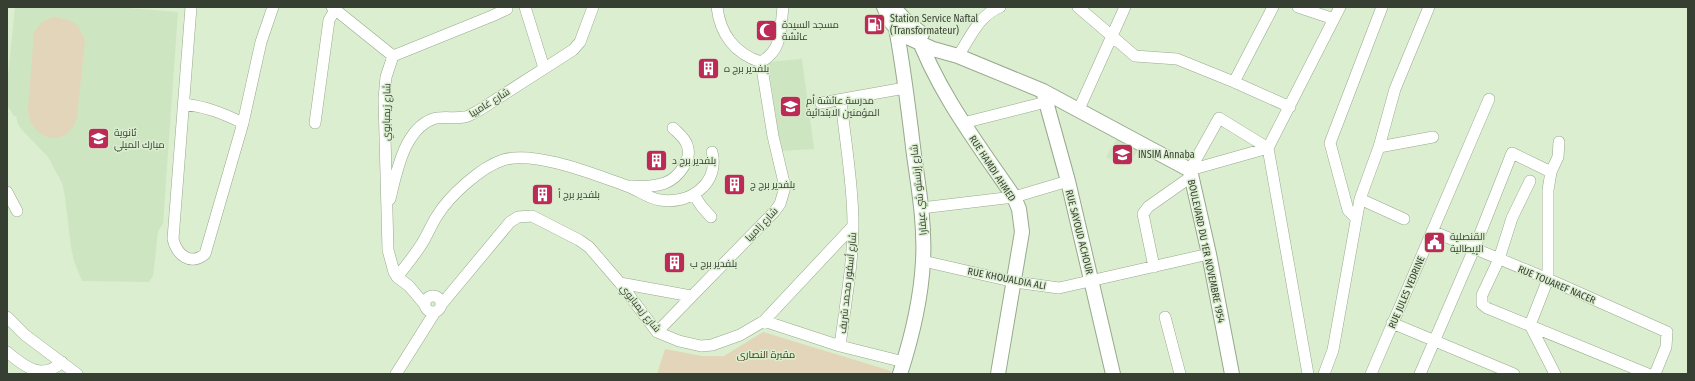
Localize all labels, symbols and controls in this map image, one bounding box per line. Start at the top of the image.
fuel station icon: Station Service Naftal (Transformateur) [862,11,888,37]
place label: Station Service Naftal (Transformateur) [890,13,978,37]
mosque icon: مسجد السيدة عائشة [754,17,780,43]
place label: مسجد السيدة عائشة [782,19,839,43]
building icon: بلفدير برج ه [696,55,722,81]
place label: بلفدير برج ه [724,63,769,75]
street label: شارع زيمبابوي [380,83,395,141]
street label: شارع غامبيا [467,86,512,120]
school or university icon: مدرسة عائشة أم المؤمنين الابتدائية [778,93,804,119]
place label: مدرسة عائشة أم المؤمنين الابتدائية [806,94,880,119]
school or university icon: ثانوية مبارك الميلي [86,125,112,151]
place label: ثانوية مبارك الميلي [114,127,165,152]
street label: RUE HAMDI AHMED [966,133,1018,204]
school or university icon: INSIM Annaba [1109,141,1135,167]
street label: شارع إرنستو شي عيفارا [908,144,931,236]
building icon: بلفدير برج د [643,147,669,173]
place label: INSIM Annaba [1138,149,1195,161]
place label: بلفدير برج د [672,155,716,167]
building icon: بلفدير برج ج [722,171,748,197]
street label: BOULEVARD DU 1ER NOVEMBRE 1954 [1185,178,1227,324]
place label: بلفدير برج ج [750,179,795,191]
building icon: بلفدير برج أ [530,181,556,207]
place label: بلفدير برج أ [558,188,600,201]
street label: RUE SAYOUD ACHOUR [1063,189,1095,276]
street label: شارع زامبيا [743,205,781,244]
public building icon: القنصلية الإيطالية [1421,229,1447,255]
place label: القنصلية الإيطالية [1450,231,1485,255]
street label: شارع أسفور محمد شريف [836,232,859,334]
building icon: بلفدير برج ب [662,250,688,276]
street label: RUE JULES VEDRINE [1386,254,1428,330]
place label: بلفدير برج ب [690,258,737,270]
street label: RUE TOUAREF NACER [1516,263,1598,307]
street label: RUE KHOUALDIA ALI [967,265,1047,292]
street label: شارع زيمبابوي [617,282,663,336]
park label: مقبرة النصارى [737,349,795,361]

